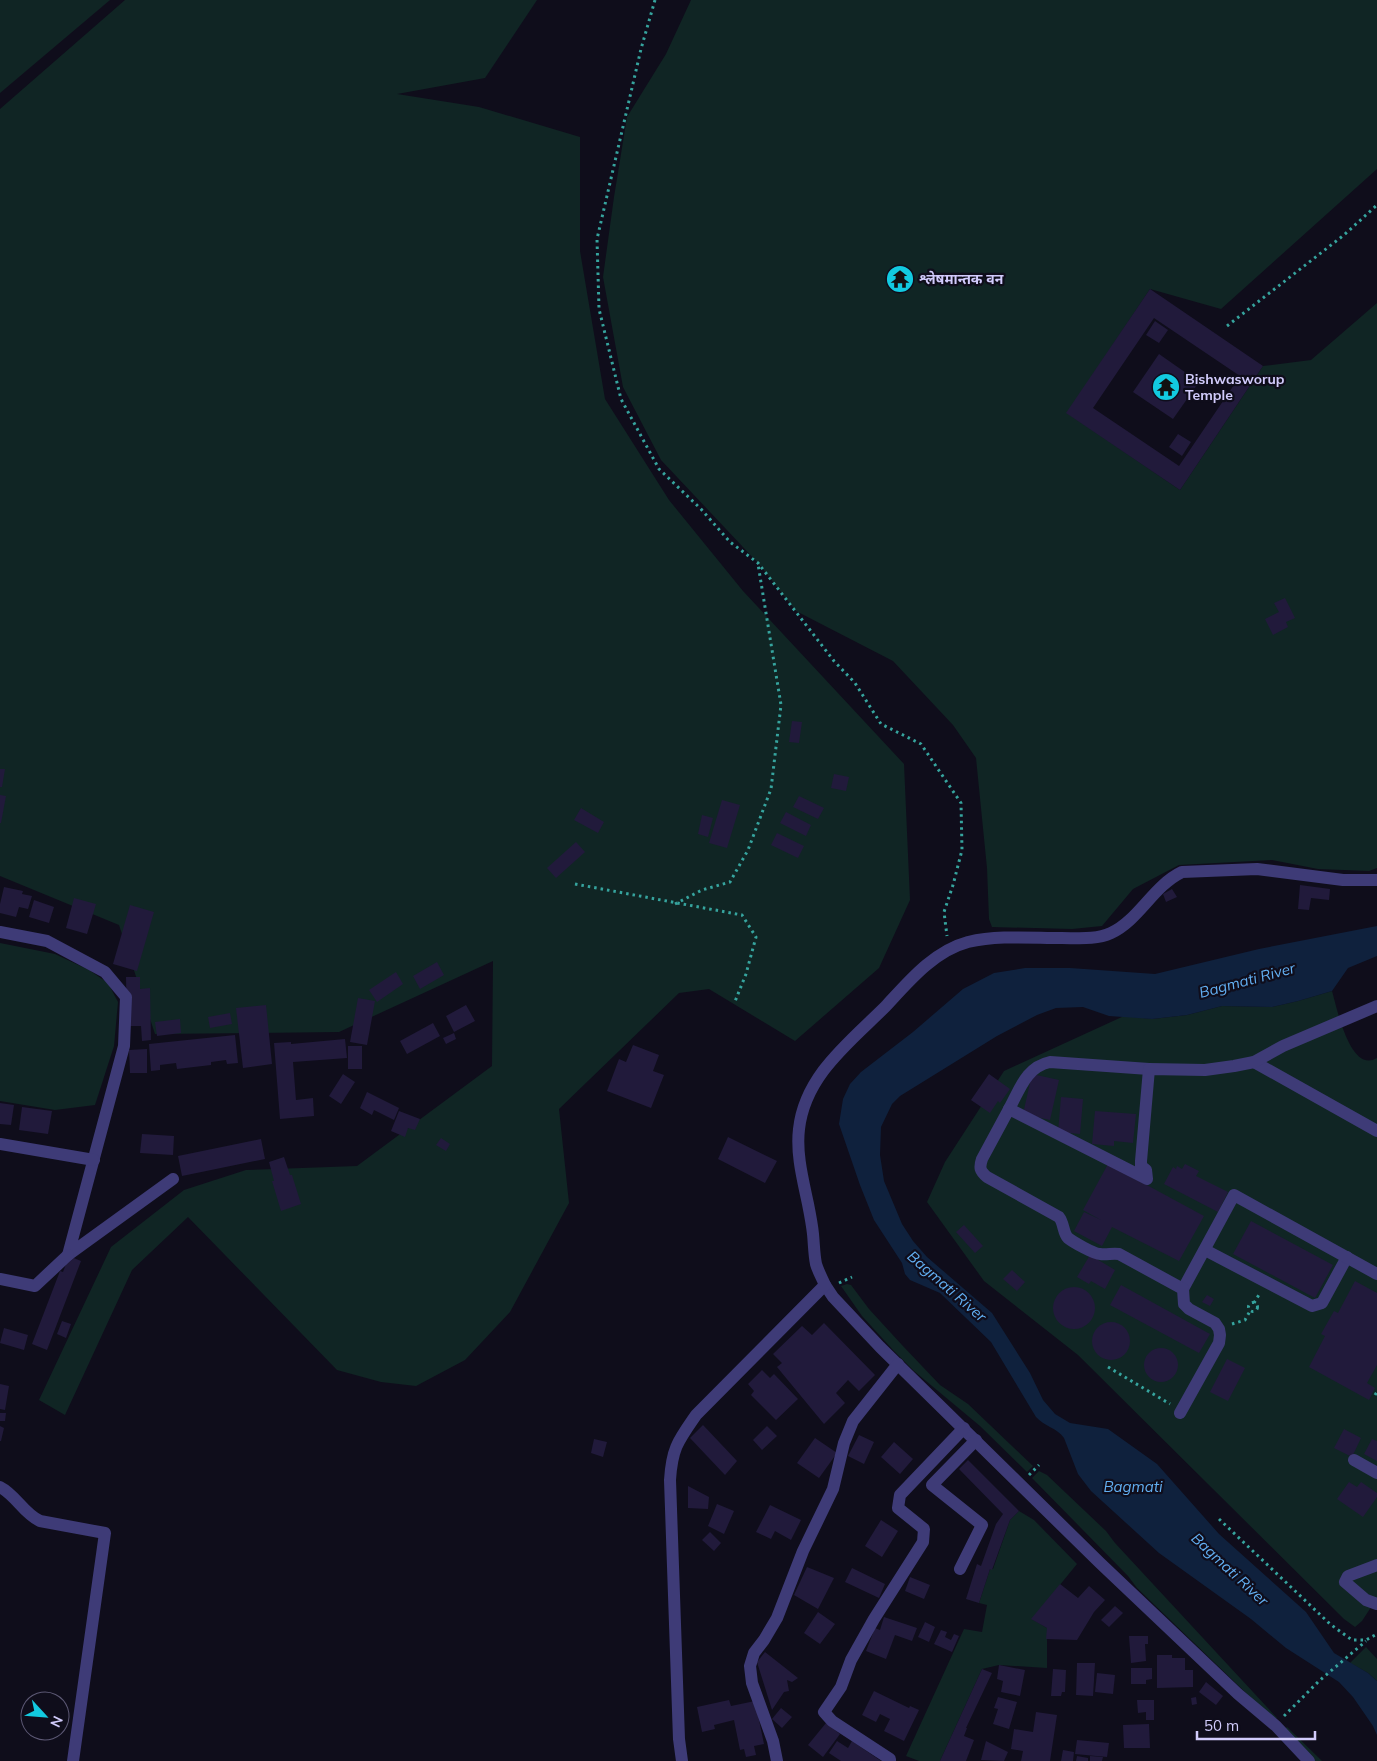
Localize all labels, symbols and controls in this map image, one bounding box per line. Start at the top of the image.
temple icon: श्लेषमान्तक वन [885,264,915,294]
place label: श्लेषमान्तक वन [919,270,1004,288]
place label: Bishwasworup Temple [1185,370,1285,404]
temple icon: Bishwasworup Temple [1151,372,1181,402]
water label: Bagmati River [1197,958,1298,1002]
water label: Bagmati River [904,1246,991,1326]
water label: Bagmati [1103,1477,1163,1496]
water label: Bagmati River [1187,1528,1273,1610]
north arrow [20,1691,70,1741]
scale bar [1197,1708,1314,1740]
text: N [46,1713,67,1730]
text: 50 m [1204,1716,1239,1735]

